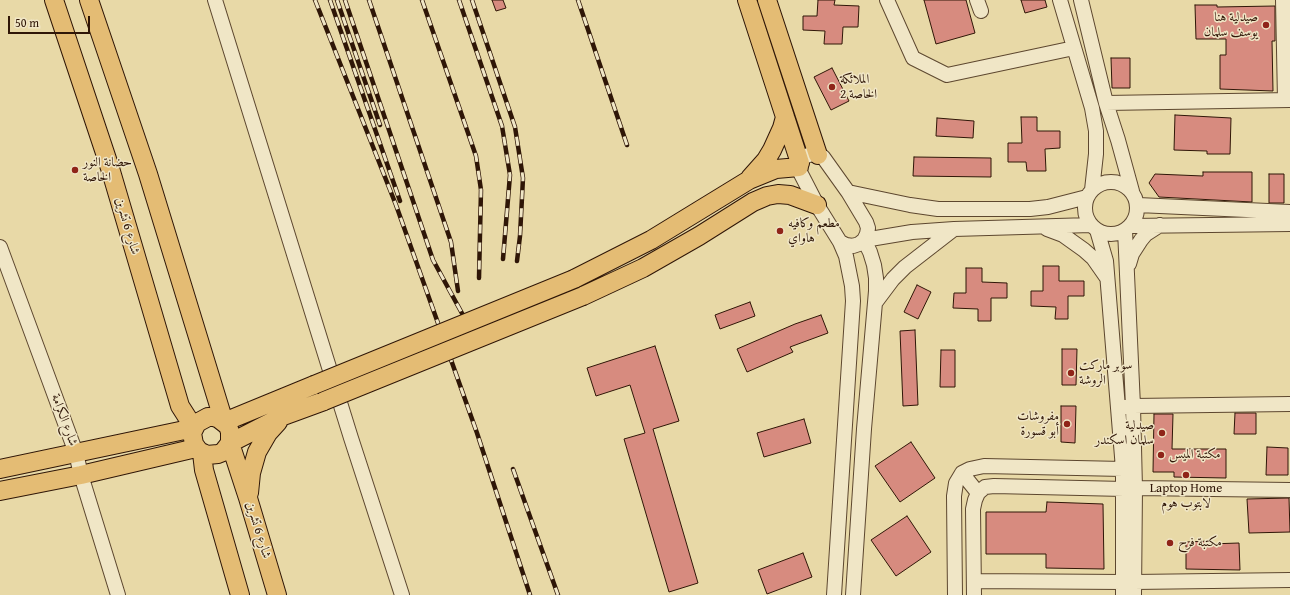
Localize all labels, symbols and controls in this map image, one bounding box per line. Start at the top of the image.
scale bar [10,8,92,34]
place label: صيدلية هنا يوسف سلمان [1204,10,1258,41]
text: 50 m [15,14,39,31]
marker: صيدلية هنا يوسف سلمان [1261,20,1271,30]
place label: الملائكة الخاصة 2 [840,72,877,103]
marker: الملائكة الخاصة 2 [827,82,837,92]
place label: حضانة النور الخاصة [83,155,132,186]
marker: حضانة النور الخاصة [70,165,80,175]
street label: شارع 6 تشرين [111,196,143,256]
place label: مطعم وكافيه هاواي [788,216,840,247]
marker: مطعم وكافيه هاواي [775,226,785,236]
place label: سوبر ماركت الروشة [1079,358,1132,389]
marker: سوبر ماركت الروشة [1066,368,1076,378]
street label: شارع الكرامة [47,392,81,448]
place label: مفروشات أبو قسورة [1017,409,1059,440]
place label: صيدلية سلمان اسكندر [1095,418,1154,449]
marker: مفروشات أبو قسورة [1062,419,1072,429]
marker: صيدلية سلمان اسكندر [1157,428,1167,438]
place label: مكتبة الميس [1169,447,1220,463]
marker: مكتبة الميس [1156,450,1166,460]
marker: Laptop Home لابتوب هوم [1181,470,1191,480]
place label: Laptop Home لابتوب هوم [1150,481,1222,512]
street label: شارع 6 تشرين [242,500,274,560]
place label: مكتبة فرح [1178,535,1222,551]
marker: مكتبة فرح [1165,538,1175,548]

